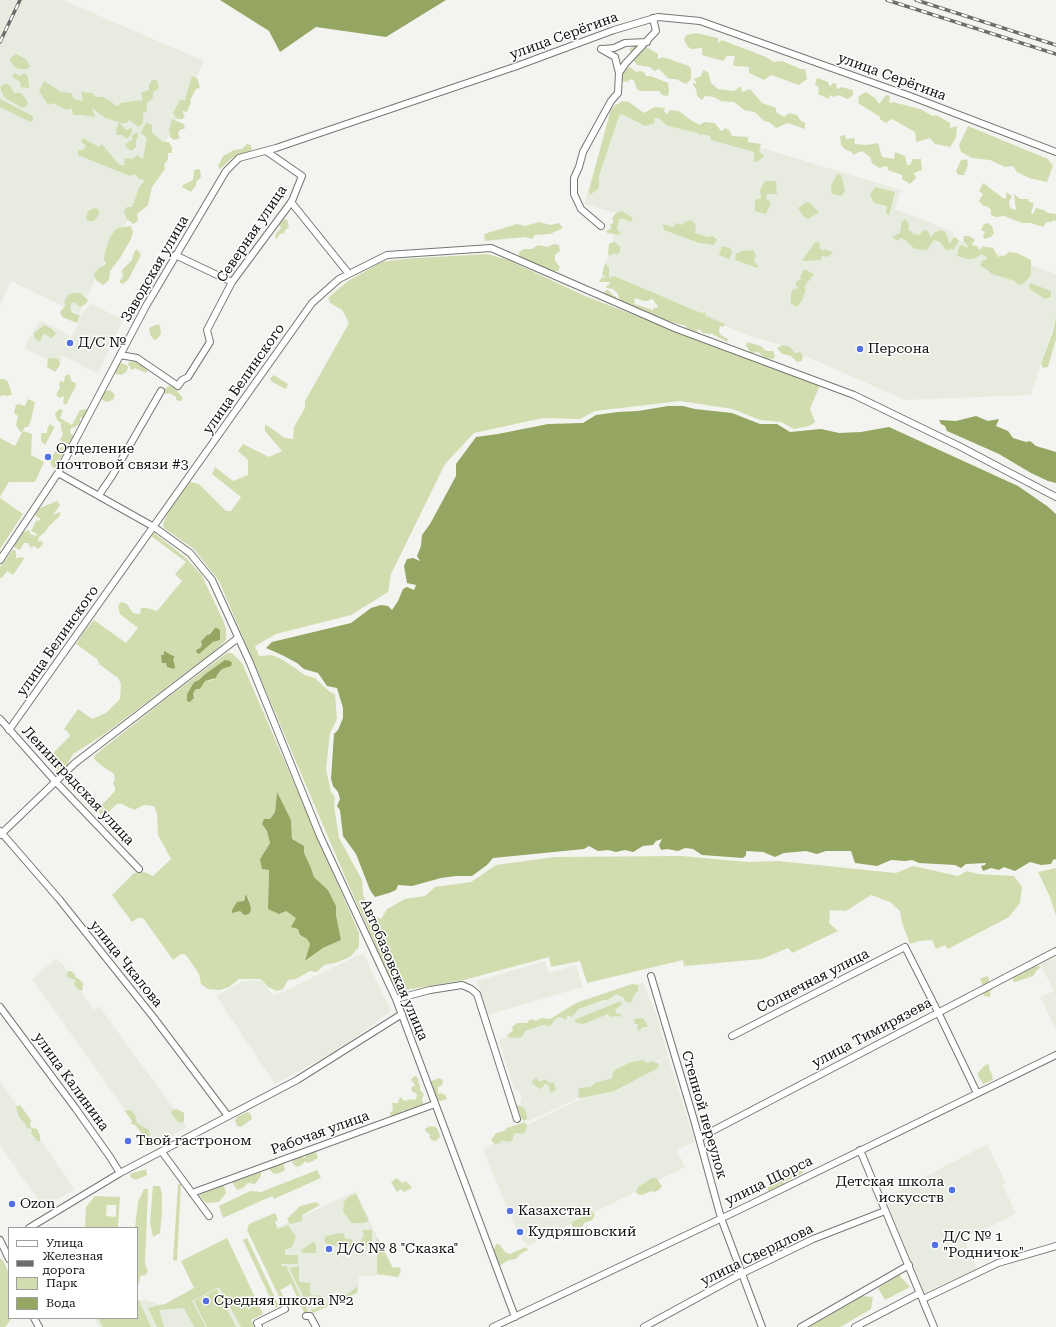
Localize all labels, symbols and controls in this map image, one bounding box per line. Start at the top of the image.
street label: улица Серёгина [508,9,620,63]
street label: улица Серёгина [836,50,948,104]
street label: Северная улица [213,182,291,286]
street label: Заводская улица [118,213,192,325]
street label: улица Белинского [200,321,288,437]
place label: Д/С № [78,335,126,351]
marker: Д/С № [65,338,75,348]
place label: Персона [868,341,929,357]
marker: Персона [855,344,865,354]
place label: Отделение почтовой связи #3 [56,441,189,474]
marker: Отделение почтовой связи #3 [43,452,53,462]
street label: улица Белинского [14,583,102,699]
street label: Ленинградская улица [18,723,138,849]
street label: Автобазовская улица [357,897,431,1043]
street label: улица Чкалова [86,917,166,1011]
street label: Солнечная улица [754,945,872,1017]
street label: улица Тимирязева [809,994,935,1072]
street label: улица Калинина [30,1030,112,1134]
street label: Степной переулок [678,1049,730,1181]
street label: Рабочая улица [268,1107,372,1159]
place label: Твой гастроном [136,1133,252,1149]
marker: Твой гастроном [123,1136,133,1146]
street label: улица Щорса [722,1153,816,1209]
place label: Детская школа искусств [836,1174,944,1206]
marker: Детская школа искусств [947,1185,957,1195]
place label: Ozon [20,1196,55,1212]
marker: Ozon [7,1199,17,1209]
place label: Казахстан [518,1203,591,1219]
marker: Казахстан [505,1206,515,1216]
street label: улица Свердлова [698,1220,816,1290]
place label: Кудряшовский [528,1224,636,1240]
legend [8,1227,138,1319]
marker: Кудряшовский [515,1227,525,1237]
place label: Д/С № 1 "Родничок" [943,1229,1024,1262]
text: Улица [46,1236,83,1250]
marker: Д/С № 1 "Родничок" [930,1240,940,1250]
place label: Д/С № 8 "Сказка" [337,1241,459,1257]
marker: Д/С № 8 "Сказка" [324,1244,334,1254]
text: Железная дорога [42,1249,103,1277]
text: Парк [46,1276,78,1290]
place label: Средняя школа №2 [214,1293,354,1309]
text: Вода [46,1296,75,1310]
marker: Средняя школа №2 [201,1296,211,1306]

